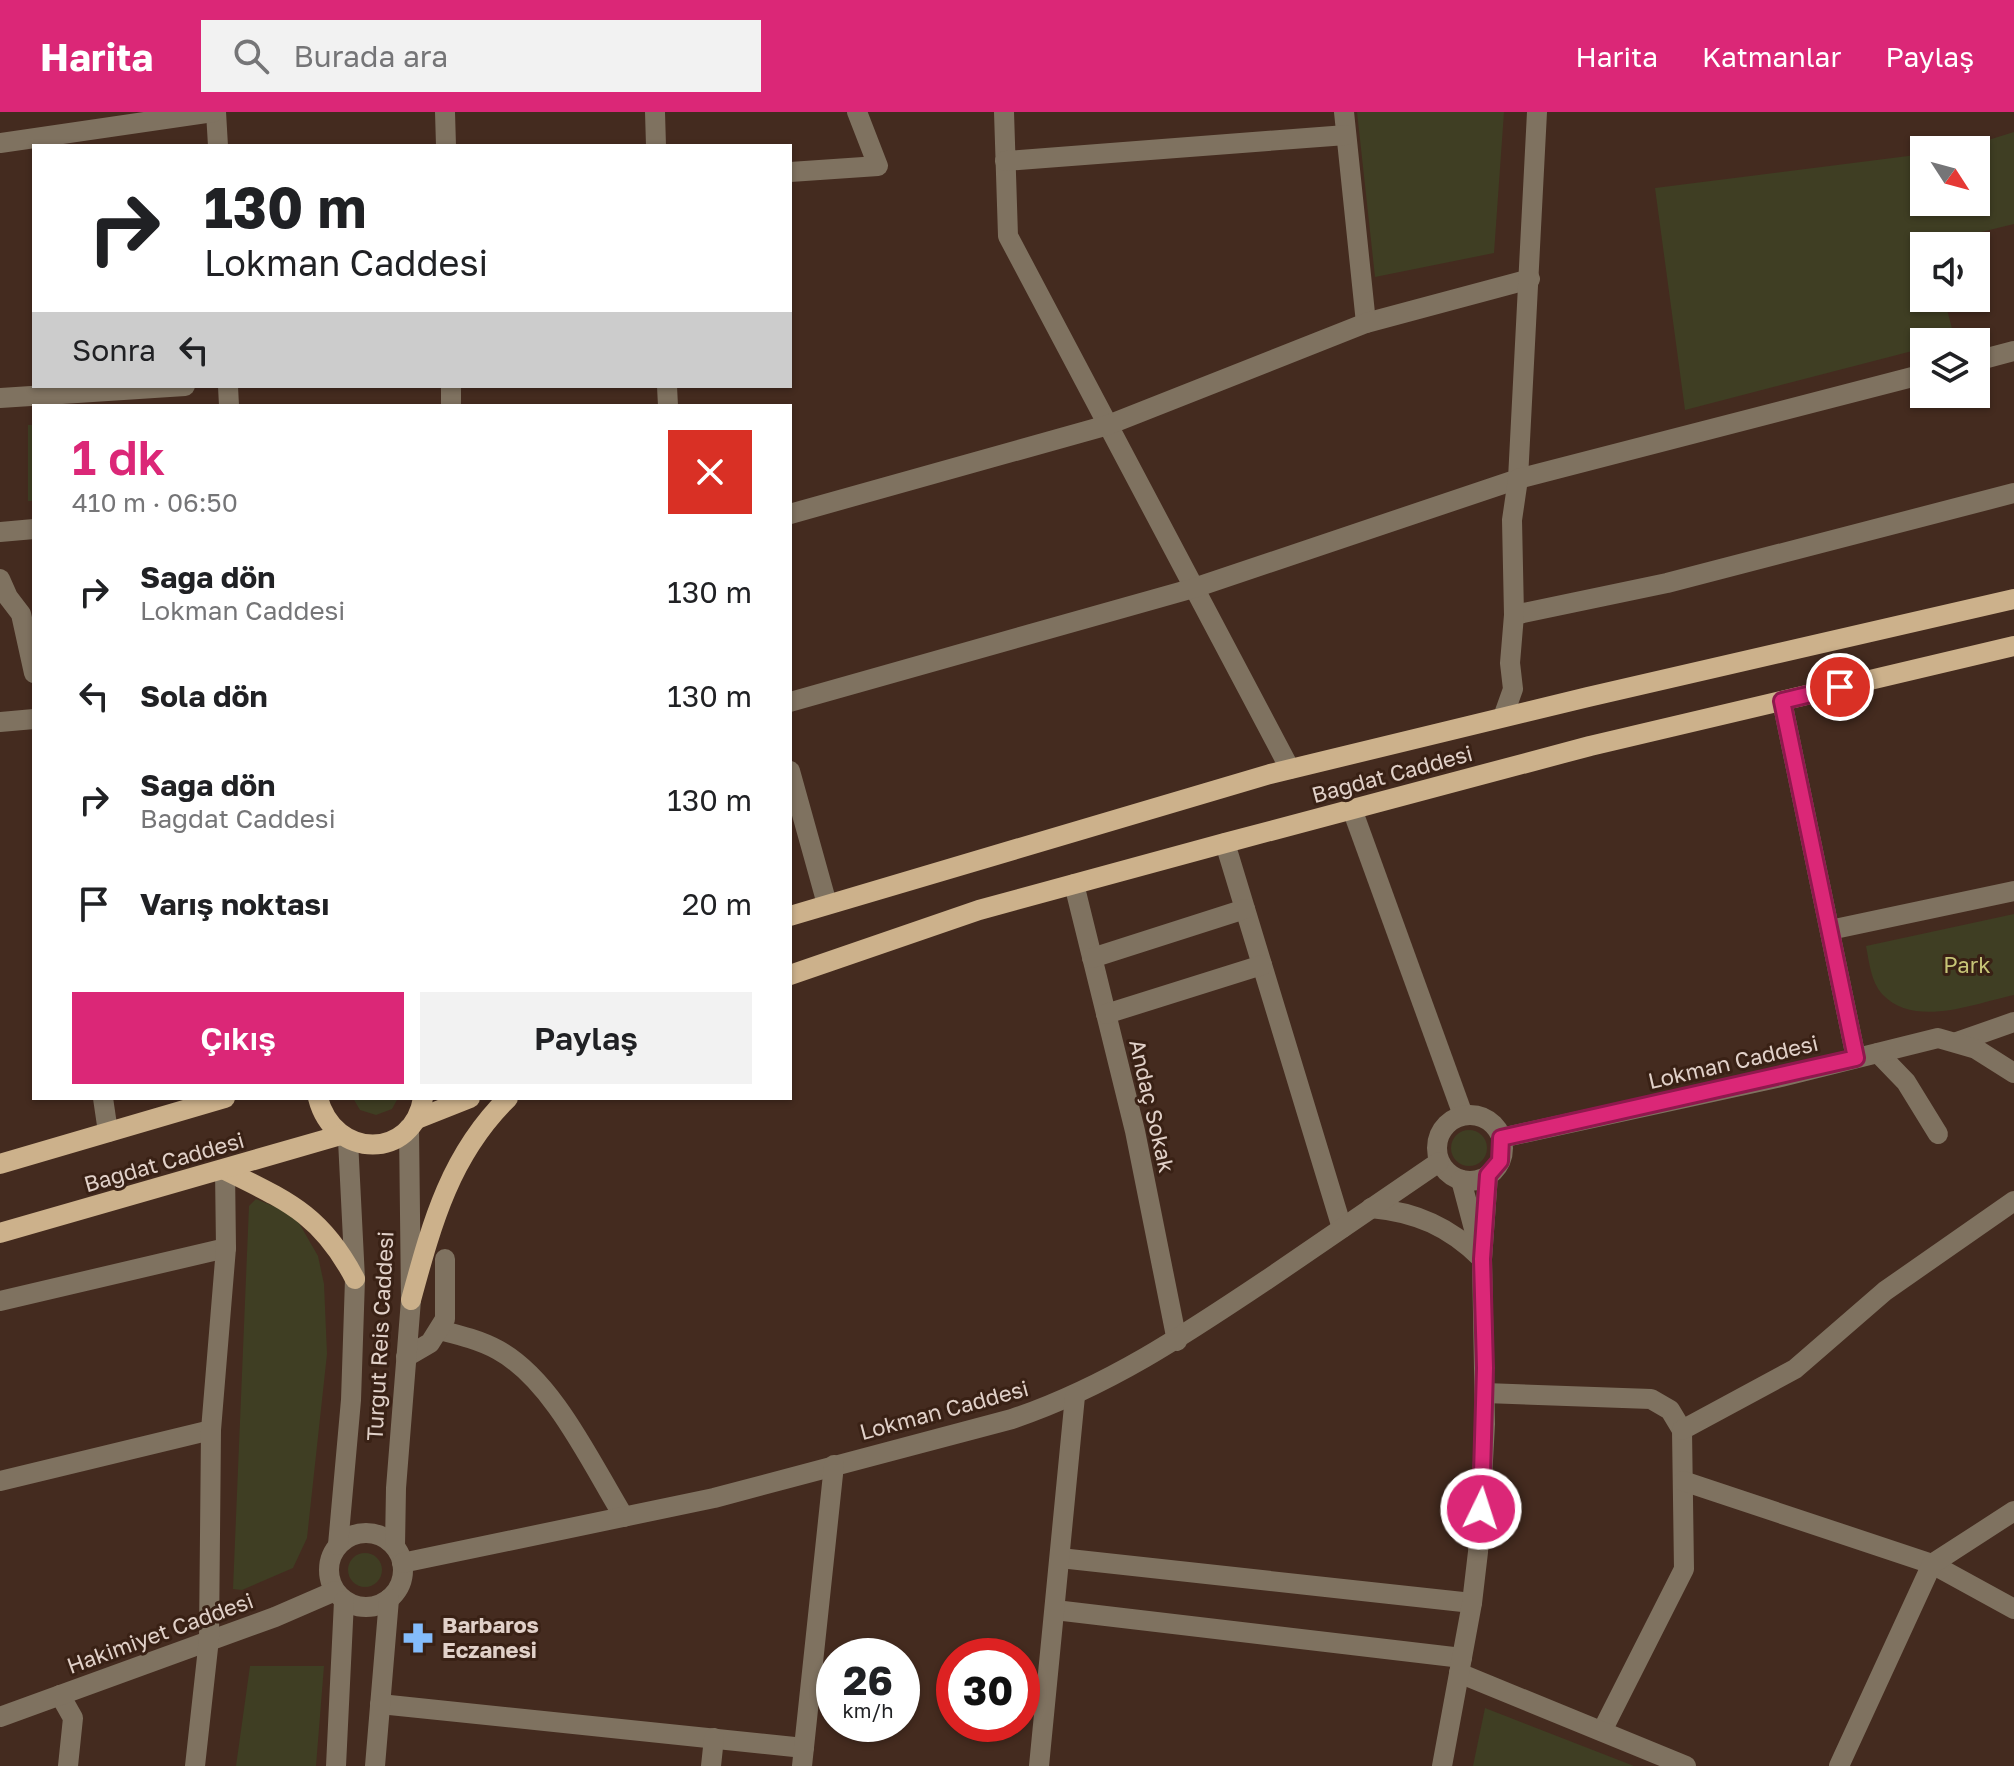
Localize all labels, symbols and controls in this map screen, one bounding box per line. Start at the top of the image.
search box [201,20,761,92]
text: Harita [40,34,153,79]
icon: search [229,34,273,78]
text: Burada ara [293,38,448,74]
text: Harita [1576,40,1658,73]
text: Katmanlar [1702,40,1841,73]
text: Paylaş [1885,40,1974,73]
north arrow [1910,136,1990,216]
map controls [1910,136,1990,408]
text: 130 m [204,173,366,240]
icon: right [72,176,176,280]
button: sound [1910,232,1990,312]
text: Lokman Caddesi [204,241,488,284]
icon: left [172,328,216,372]
button: layers [1910,328,1990,408]
text: Sonra [72,332,156,368]
text: 1 dk [72,428,165,486]
button: close [668,430,752,514]
text: 410 m · 06:50 [72,487,238,518]
text: Sağa dön [140,559,275,595]
icon: right [72,570,116,614]
text: 130 m [667,574,752,610]
text: Lokman Caddesi [140,595,345,626]
pin [1806,653,1874,721]
icon: arrive [1818,665,1862,709]
icon: left [72,674,116,718]
text: Sola dön [140,678,268,714]
text: 130 m [667,678,752,714]
street label: Bağdat Caddesi [1308,739,1475,808]
text: Sağa dön [140,767,275,803]
icon: right [72,778,116,822]
text: 130 m [667,782,752,818]
text: Bağdat Caddesi [140,803,336,834]
icon: arrive [72,882,116,926]
text: Varış noktası [140,886,329,922]
text: 20 m [682,886,752,922]
park label: Park [1943,951,1991,978]
button: Çıkış [72,992,404,1084]
button: Paylaş [420,992,752,1084]
street label: Lokman Caddesi [1645,1029,1821,1094]
street label: Andaç Sokak [1124,1037,1181,1175]
street label: Bağdat Caddesi [81,1126,247,1197]
street label: Turgut Reis Caddesi [361,1231,398,1441]
street label: Lokman Caddesi [857,1374,1031,1445]
position arrow [1439,1467,1523,1551]
street label: Hakimiyet Caddesi [63,1586,257,1679]
place label: Barbaros Eczanesi [442,1611,539,1663]
pharmacy icon: Barbaros Eczanesi [401,1621,435,1655]
speed limit sign: 30 [936,1638,1040,1742]
text: 26 [843,1656,893,1704]
text: km/h [843,1698,893,1722]

